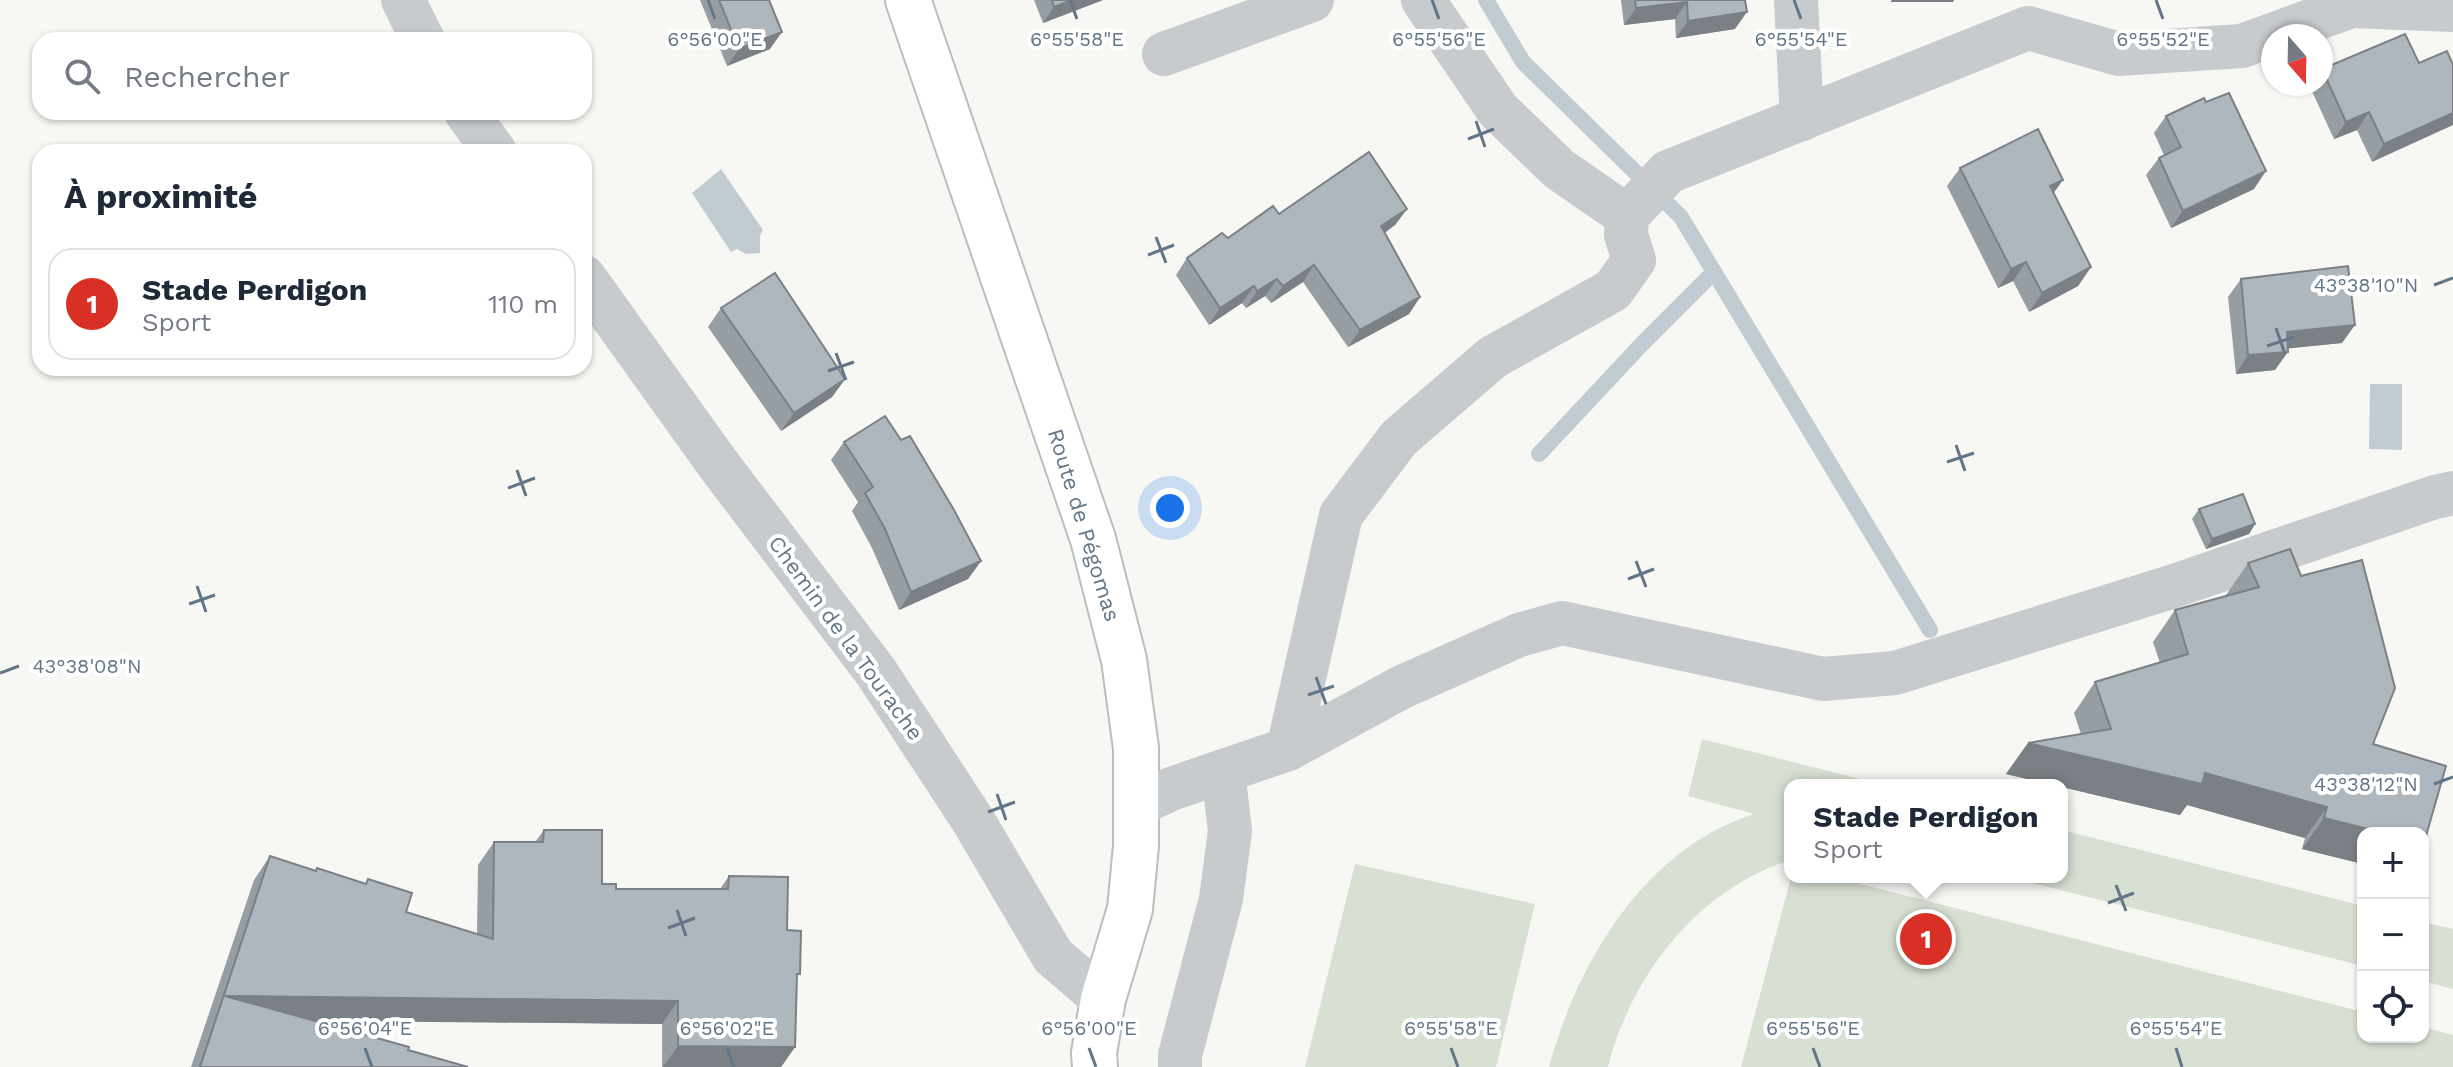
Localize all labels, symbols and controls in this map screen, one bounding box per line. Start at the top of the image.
north arrow [2261,24,2333,96]
text: 6°56'00"E [667,27,763,51]
text: 6°55'58"E [1030,27,1124,51]
text: 6°55'56"E [1392,27,1486,51]
text: 6°55'54"E [1755,27,1848,51]
text: 6°55'52"E [2116,27,2210,51]
search box [32,32,592,120]
icon: search [60,54,104,98]
text: Rechercher [124,59,290,94]
text: À proximité [64,176,258,216]
text: Stade Perdigon [142,272,367,307]
text: 43°38'10"N [2314,273,2418,297]
text: 1 [86,289,98,319]
text: 110 m [488,289,558,319]
text: Sport [142,307,211,337]
street label: Route de Pégomas [1043,426,1125,624]
your location [1150,488,1190,528]
street label: Chemin de la Tourache [763,531,929,745]
text: 43°38'08"N [32,654,142,678]
text: 43°38'12"N [2314,772,2418,796]
popup [1784,779,2068,883]
text: Stade Perdigon [1813,799,2039,834]
map controls [2357,827,2429,1043]
button: + [2357,827,2429,899]
text: Sport [1813,834,1883,864]
button: − [2357,899,2429,971]
pin: 1 [1900,909,1952,969]
button: locate [2357,971,2429,1043]
text: 6°56'04"E [318,1016,412,1040]
text: 6°56'02"E [680,1016,774,1040]
text: 6°56'00"E [1041,1016,1137,1040]
text: 6°55'58"E [1404,1016,1498,1040]
text: 6°55'56"E [1766,1016,1860,1040]
text: 6°55'54"E [2130,1016,2223,1040]

